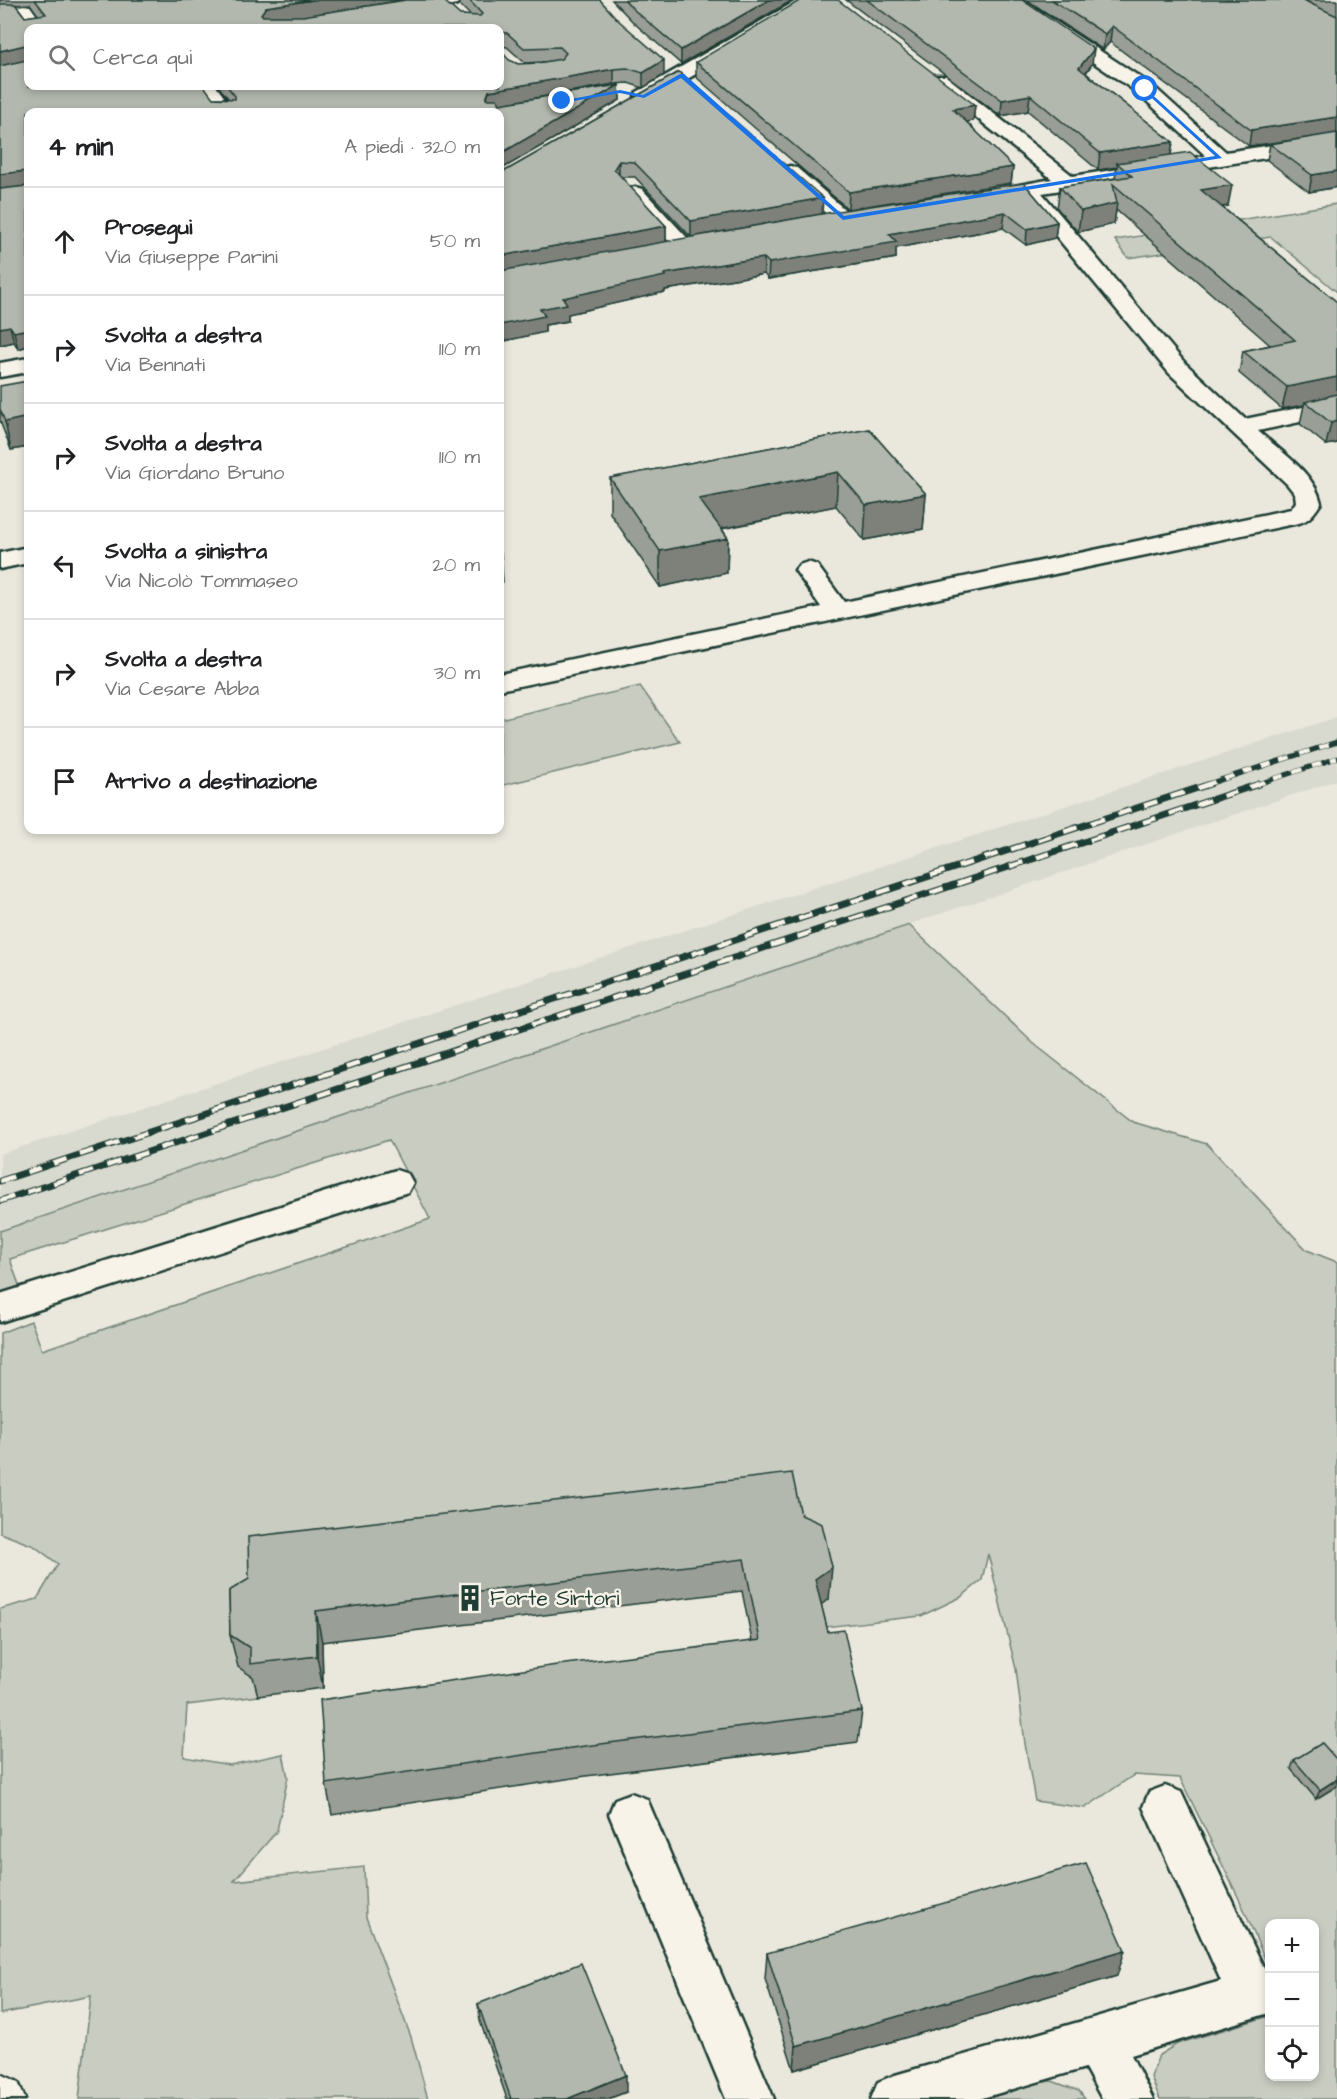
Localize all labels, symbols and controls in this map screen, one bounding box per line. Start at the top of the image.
search box [24,24,504,90]
icon: search [45,41,78,74]
text: Cerca qui [93,42,192,73]
route start [1131,75,1157,101]
route end [548,87,574,113]
text: 4 min [48,129,113,165]
text: A piedi · 320 m [344,133,480,161]
text: Prosegui [105,212,192,243]
icon: ahead [48,225,81,258]
text: 50 m [430,227,480,255]
text: Via Giuseppe Parini [105,243,278,271]
text: Svolta a destra [105,320,262,351]
icon: right [48,333,81,366]
text: 110 m [439,335,480,363]
text: Via Bennati [105,351,205,379]
text: Svolta a destra [105,428,262,459]
icon: right [48,441,81,474]
text: 110 m [439,443,480,471]
text: Via Giordano Bruno [105,459,284,487]
text: Svolta a sinistra [105,536,267,567]
icon: left [48,549,81,582]
text: 20 m [432,551,480,579]
text: Via Nicolò Tommaseo [105,567,298,595]
text: Svolta a destra [105,644,262,675]
icon: right [48,657,81,690]
text: 30 m [434,659,480,687]
text: Via Cesare Abba [105,675,259,703]
icon: arrive [48,765,81,798]
text: Arrivo a destinazione [105,766,317,797]
building icon: Forte Sirtori [455,1583,485,1613]
place label: Forte Sirtori [490,1584,620,1613]
map controls [1265,1919,1319,2081]
button: + [1265,1919,1319,1973]
button: − [1265,1973,1319,2027]
button: locate [1265,2027,1319,2081]

